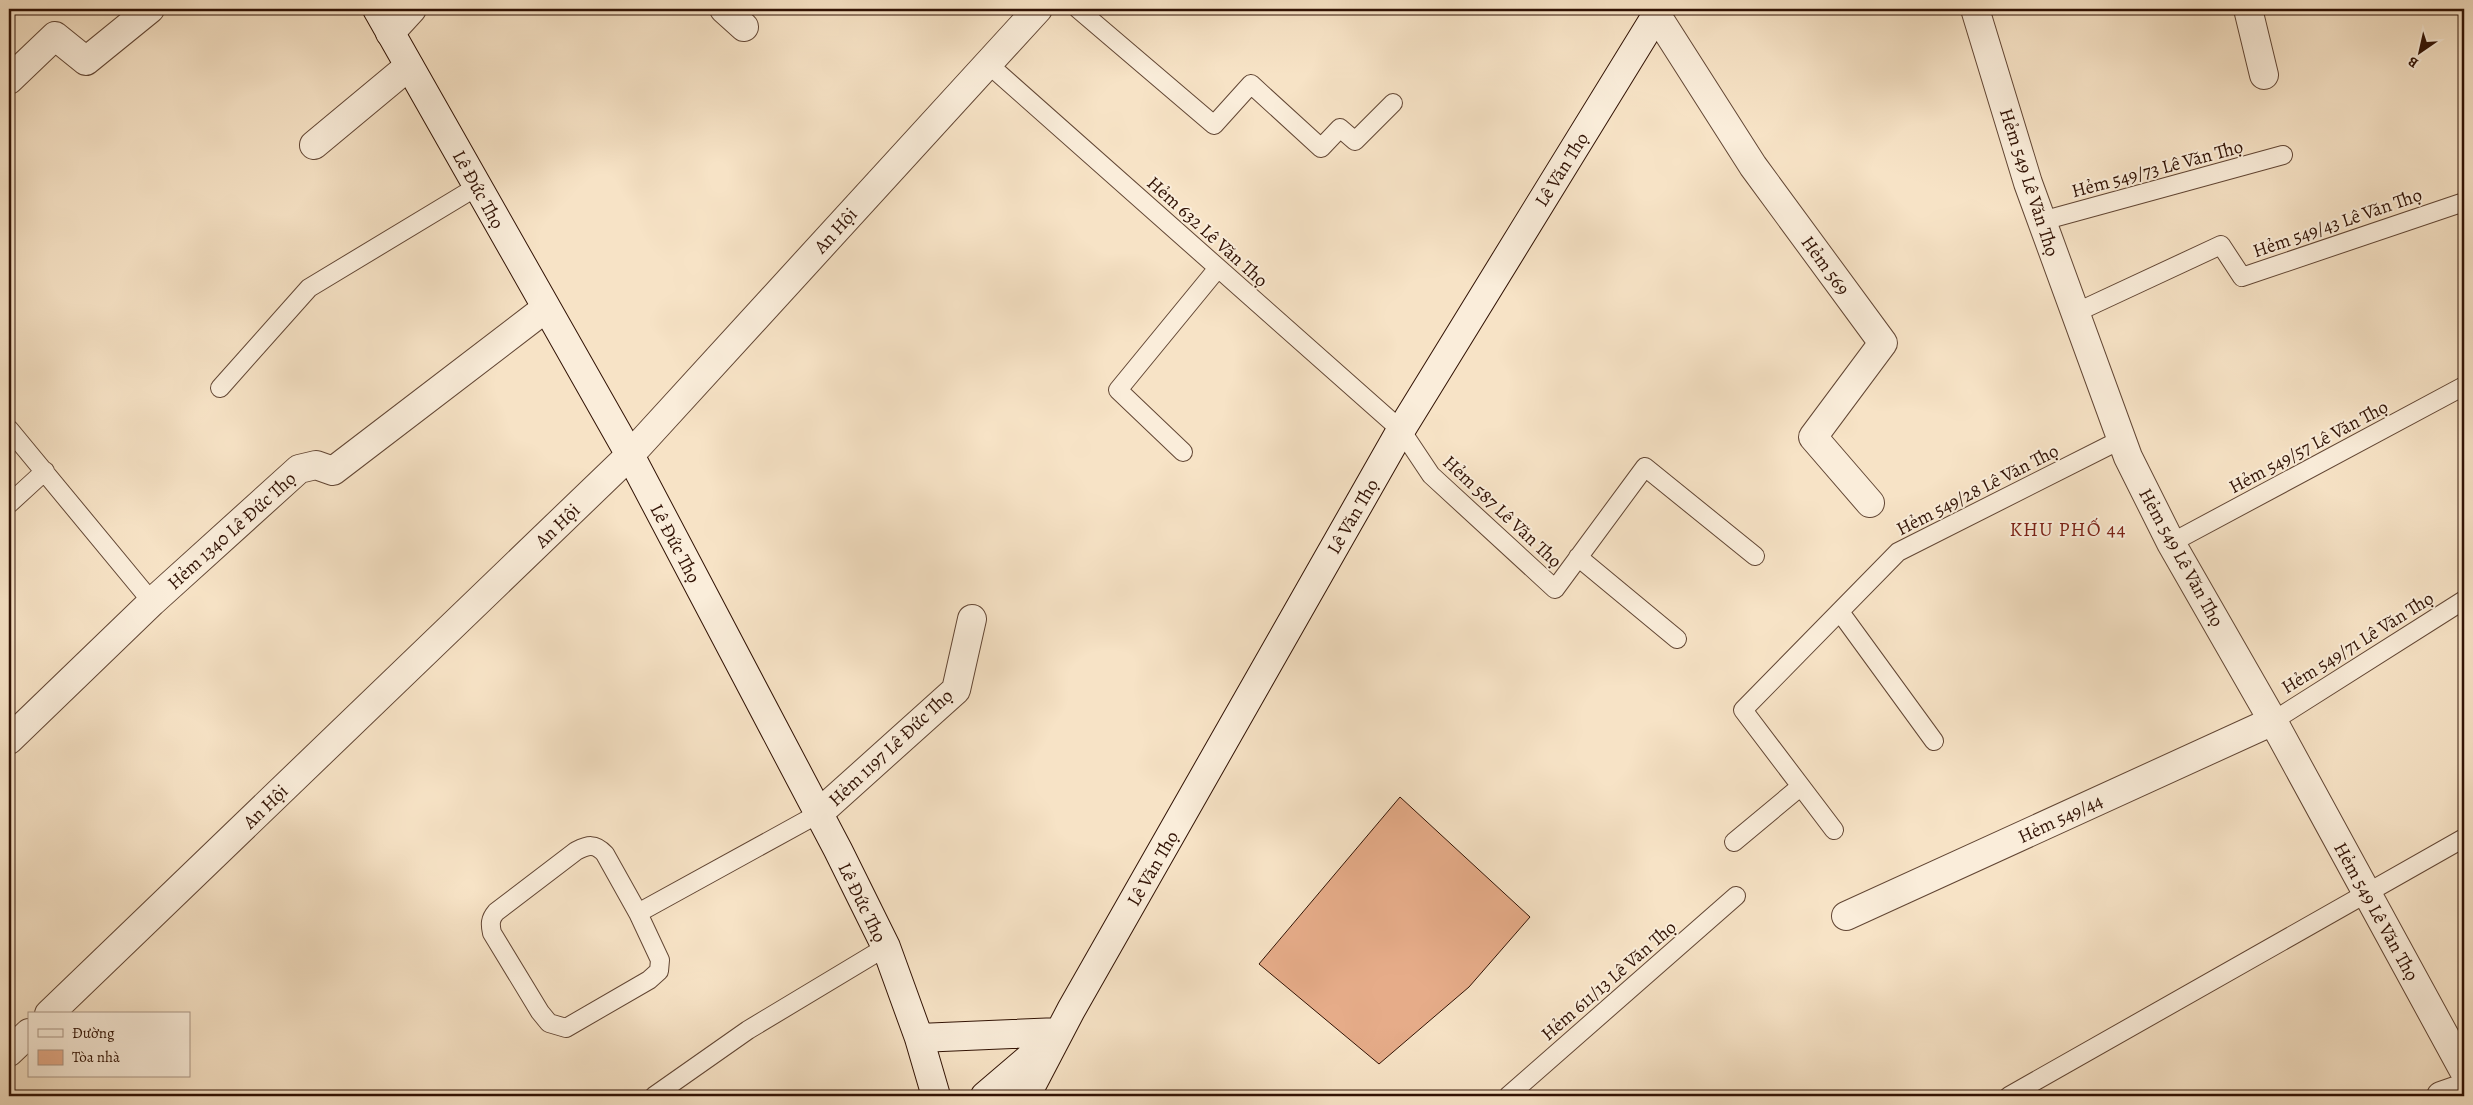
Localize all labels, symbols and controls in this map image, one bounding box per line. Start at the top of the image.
north arrow [2396,28,2446,78]
text: B [2404,52,2422,73]
street label: Hẻm 549 Lê Văn Thọ [1993,105,2065,260]
street label: Lê Văn Thọ [1529,127,1595,212]
street label: Hẻm 549/73 Lê Văn Thọ [2069,134,2246,204]
street label: Lê Đức Thọ [446,146,510,233]
street label: Hẻm 632 Lê Văn Thọ [1141,170,1274,293]
street label: Hẻm 549/43 Lê Văn Thọ [2249,182,2425,264]
street label: An Hội [807,202,863,260]
street label: Hẻm 569 [1795,231,1856,301]
street label: Hẻm 549/57 Lê Văn Thọ [2224,394,2393,500]
street label: Hẻm 549/28 Lê Văn Thọ [1892,438,2063,542]
street label: Hẻm 587 Lê Văn Thọ [1437,450,1568,574]
street label: Hẻm 1340 Lê Đức Thọ [162,466,302,596]
street label: Lê Văn Thọ [1321,474,1385,559]
street label: Hẻm 549 Lê Văn Thọ [2132,484,2230,631]
street label: An Hội [529,498,586,554]
street label: Lê Đức Thọ [643,499,707,588]
district label: KHU PHỐ 44 [2009,516,2127,543]
street label: Hẻm 549/71 Lê Văn Thọ [2276,585,2439,700]
street label: Hẻm 1197 Lê Đức Thọ [823,683,959,812]
street label: An Hội [237,779,294,835]
street label: Hẻm 549/44 [2014,788,2107,850]
street label: Lê Văn Thọ [1121,826,1185,911]
street label: Hẻm 549 Lê Văn Thọ [2327,838,2425,985]
street label: Lê Đức Thọ [832,858,893,947]
street label: Hẻm 611/13 Lê Văn Thọ [1535,915,1682,1047]
legend [28,1012,190,1078]
text: Đường [72,1023,115,1043]
text: Tòa nhà [72,1047,120,1067]

